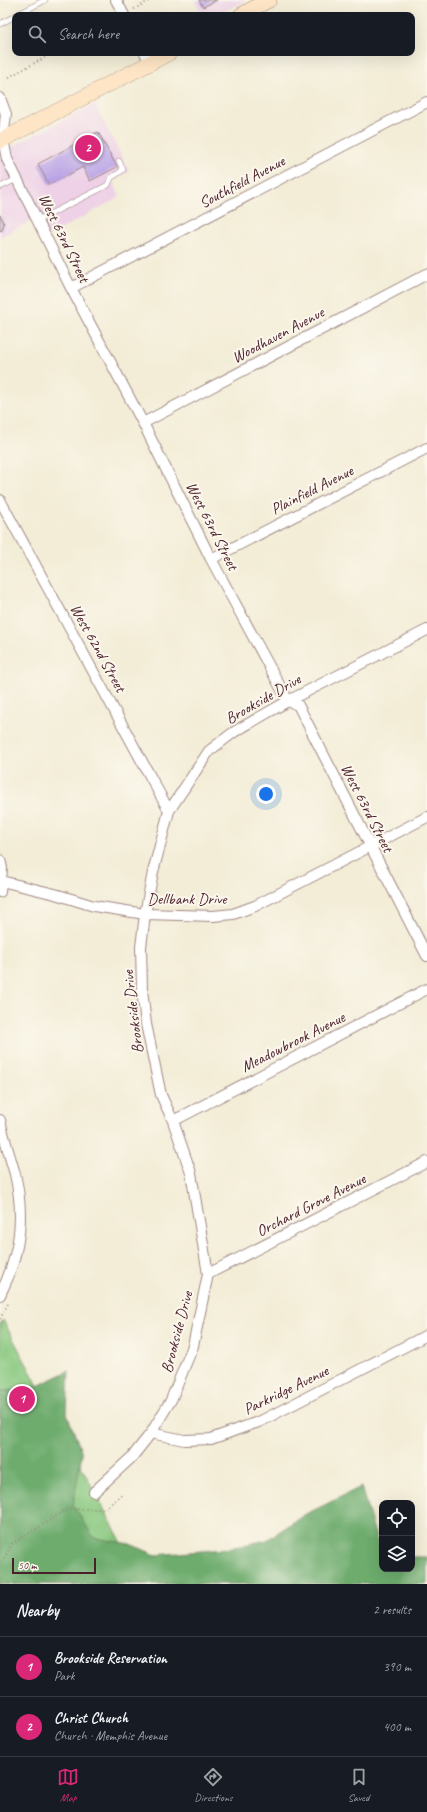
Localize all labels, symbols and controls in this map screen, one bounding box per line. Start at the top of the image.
search box [12,12,415,56]
icon: search [26,23,48,45]
text: Search here [58,25,119,44]
pin: 2 [75,133,101,163]
street label: Southfield Avenue [196,150,290,213]
street label: West 63rd Street [34,190,95,287]
street label: Woodhaven Avenue [229,302,329,368]
street label: Plainfield Avenue [267,460,358,519]
street label: West 63rd Street [181,479,244,575]
street label: West 62nd Street [66,600,131,697]
street label: Brookside Drive [222,669,306,729]
street label: West 63rd Street [336,761,399,857]
your location [256,784,276,804]
street label: Dellbank Drive [148,889,228,909]
street label: Brookside Drive [118,968,148,1055]
street label: Meadowbrook Avenue [238,1006,350,1077]
street label: Orchard Grove Avenue [253,1168,371,1241]
street label: Brookside Drive [157,1287,198,1375]
street label: Parkridge Avenue [240,1360,333,1419]
pin: 1 [9,1384,35,1414]
map controls [379,1500,415,1572]
button: locate [379,1500,415,1536]
button: layers [379,1536,415,1572]
scale bar [12,1556,96,1575]
text: 50 m [18,1558,37,1572]
text: Nearby [16,1600,59,1621]
text: 2 results [373,1602,411,1618]
text: Brookside Reservation [54,1649,167,1668]
text: 1 [26,1659,32,1675]
text: 390 m [383,1659,411,1675]
text: Park [54,1668,75,1684]
text: Christ Church [54,1709,128,1728]
text: 2 [26,1719,32,1735]
text: 400 m [383,1719,411,1735]
text: Church · Memphis Avenue [54,1728,167,1744]
tab: Map [57,1766,79,1804]
tab: Directions [194,1766,233,1804]
tab: Saved [348,1766,370,1804]

